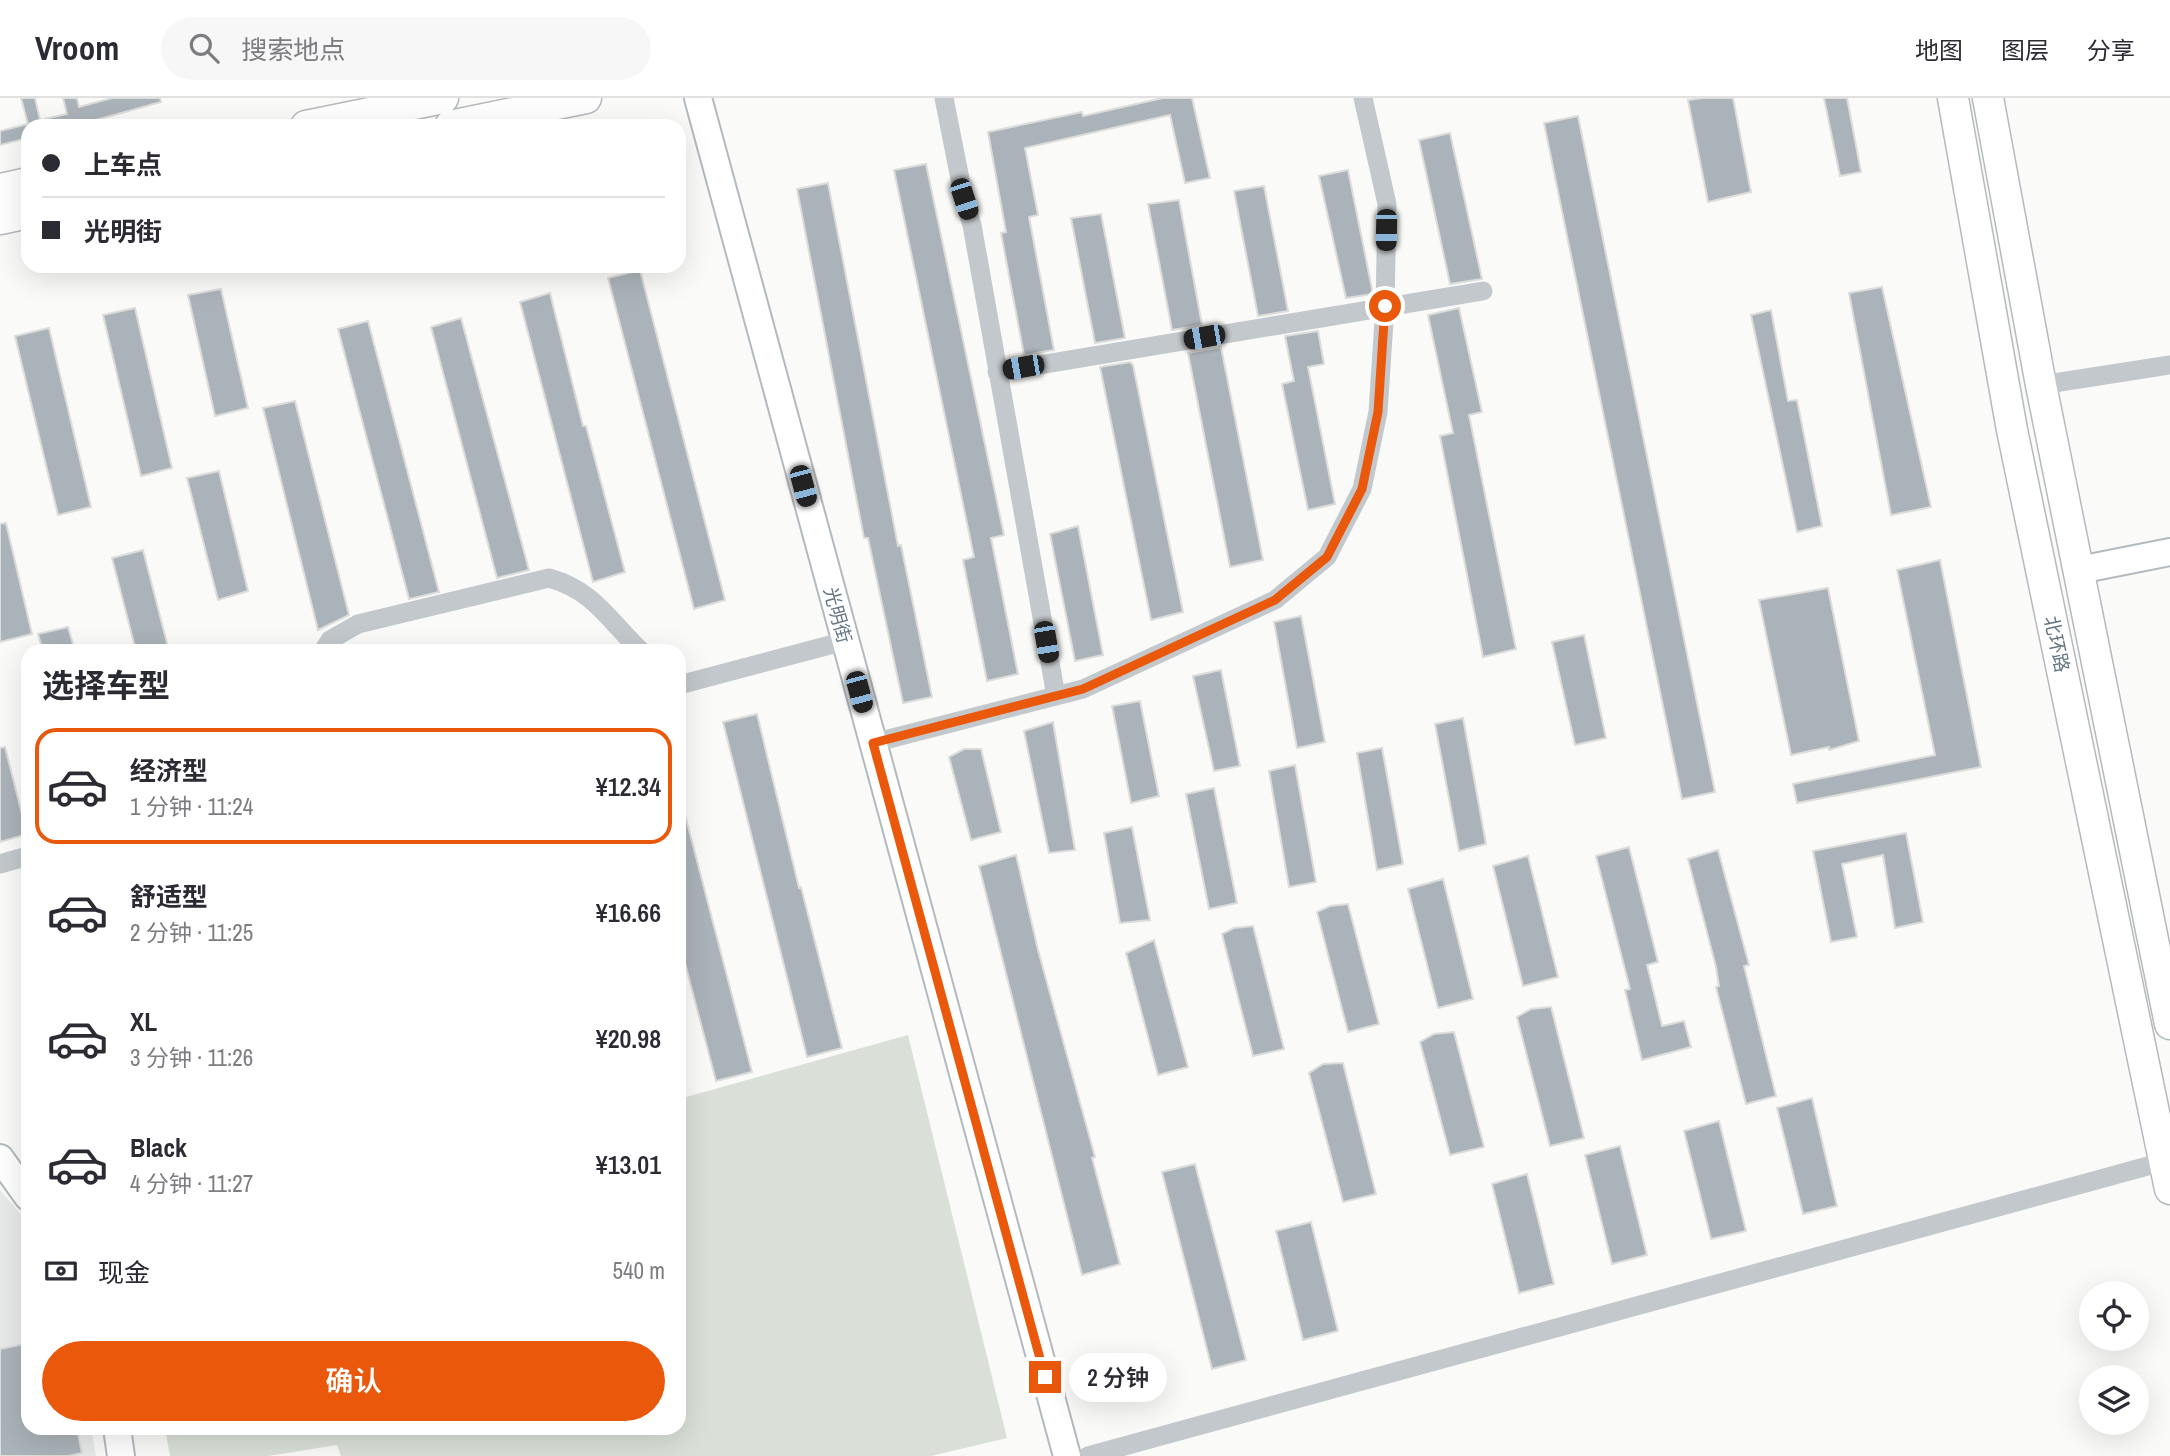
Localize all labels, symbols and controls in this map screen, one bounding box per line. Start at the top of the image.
search box [161,17,651,80]
text: Vroom [35,26,119,70]
icon: search [185,29,223,67]
text: 搜索地点 [241,32,345,67]
text: 地图 [1915,34,1963,66]
text: 图层 [2001,34,2049,66]
text: 分享 [2087,34,2135,66]
text: 上车点 [84,147,162,182]
car [948,176,981,222]
car [1376,209,1397,251]
text: 光明街 [84,214,162,249]
route start [1369,290,1401,322]
car [1182,323,1227,351]
car [1001,353,1046,381]
car [788,463,819,509]
street label: 光明街 [818,584,858,646]
street label: 北环路 [2038,613,2076,675]
car [1033,619,1060,665]
text: 选择车型 [42,664,170,707]
car [844,669,875,715]
text: 经济型 [130,753,208,788]
icon: car [46,755,109,818]
text: ¥12.34 [596,769,661,804]
text: 1 分钟 · 11:24 [130,791,253,822]
text: 舒适型 [130,879,208,914]
icon: car [46,881,109,944]
text: ¥16.66 [596,895,661,930]
text: 2 分钟 · 11:25 [130,917,253,948]
text: XL [130,1004,157,1039]
icon: car [46,1007,109,1070]
text: ¥20.98 [596,1021,661,1056]
text: 3 分钟 · 11:26 [130,1042,253,1073]
text: Black [130,1130,187,1165]
icon: car [46,1133,109,1196]
text: ¥13.01 [596,1147,661,1182]
text: 4 分钟 · 11:27 [130,1168,253,1199]
icon: cash [42,1252,80,1290]
text: 现金 [98,1255,150,1290]
text: 540 m [613,1255,665,1286]
map controls [2079,1281,2149,1435]
button: locate [2079,1281,2149,1351]
button: 确认 [42,1341,665,1421]
callout: 2 分钟 [1070,1352,1168,1402]
route end [1029,1361,1061,1393]
text: 2 分钟 [1087,1362,1149,1393]
button: layers [2079,1365,2149,1435]

